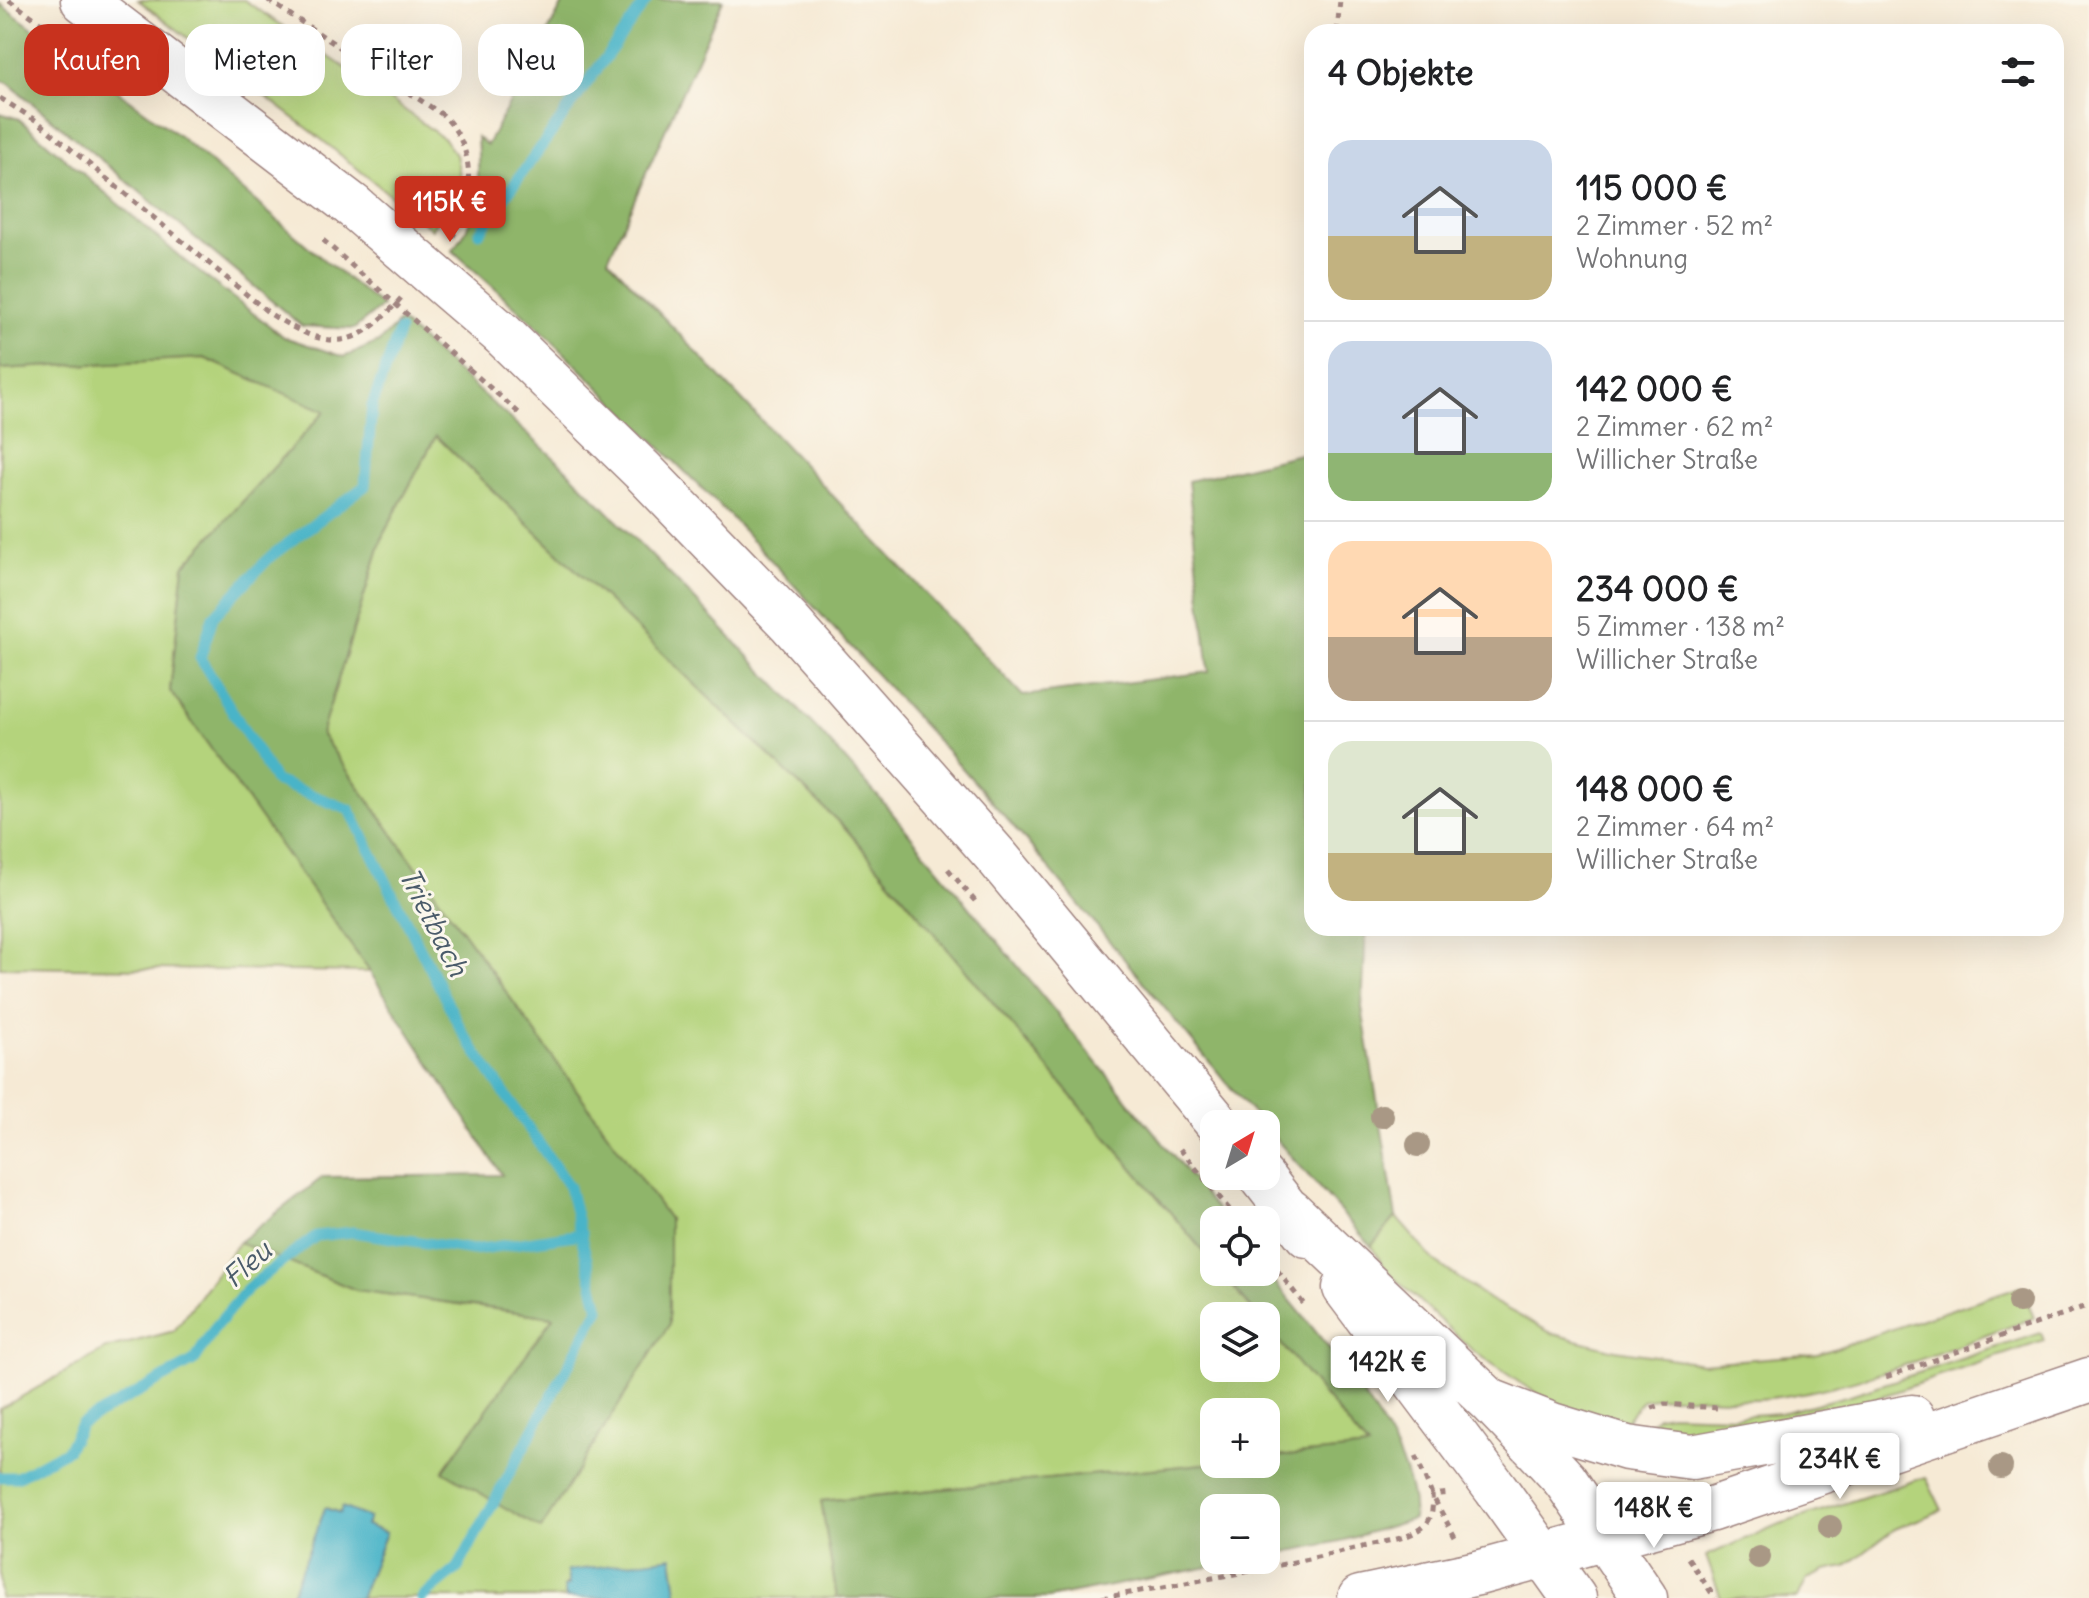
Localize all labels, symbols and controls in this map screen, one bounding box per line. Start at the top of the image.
chip: Kaufen [24,24,169,96]
chip: Mieten [185,24,325,96]
chip: Filter [341,24,462,96]
chip: Neu [478,24,584,96]
icon: filters [1996,50,2040,94]
text: 4 Objekte [1328,51,1474,94]
text: 115 000 € [1576,166,1728,209]
icon: home [1392,172,1488,268]
pin: 115K € [385,176,515,244]
text: 115K € [413,185,487,218]
text: 2 Zimmer · 52 m² [1576,209,1773,242]
text: Wohnung [1576,242,1688,275]
text: 142 000 € [1576,367,1733,410]
icon: home [1392,373,1488,469]
text: 2 Zimmer · 62 m² [1576,410,1773,443]
text: Willicher Straße [1576,443,1758,476]
text: 234 000 € [1576,567,1739,610]
icon: home [1392,573,1488,669]
text: 5 Zimmer · 138 m² [1576,610,1785,643]
text: Willicher Straße [1576,643,1758,676]
text: 148 000 € [1576,767,1734,810]
icon: home [1392,773,1488,869]
text: 2 Zimmer · 64 m² [1576,810,1774,843]
text: Willicher Straße [1576,843,1758,876]
water label: Trietbach [391,862,477,983]
north arrow [1200,1110,1280,1190]
map controls [1200,1110,1280,1574]
button: locate [1200,1206,1280,1286]
water label: Fleu [215,1232,280,1295]
button: layers [1200,1302,1280,1382]
pin: 142K € [1323,1336,1453,1404]
text: 142K € [1349,1345,1427,1378]
button: + [1200,1398,1280,1478]
pin: 234K € [1775,1433,1905,1501]
text: 234K € [1798,1442,1882,1475]
pin: 148K € [1589,1482,1719,1550]
text: 148K € [1614,1491,1694,1524]
button: − [1200,1494,1280,1574]

